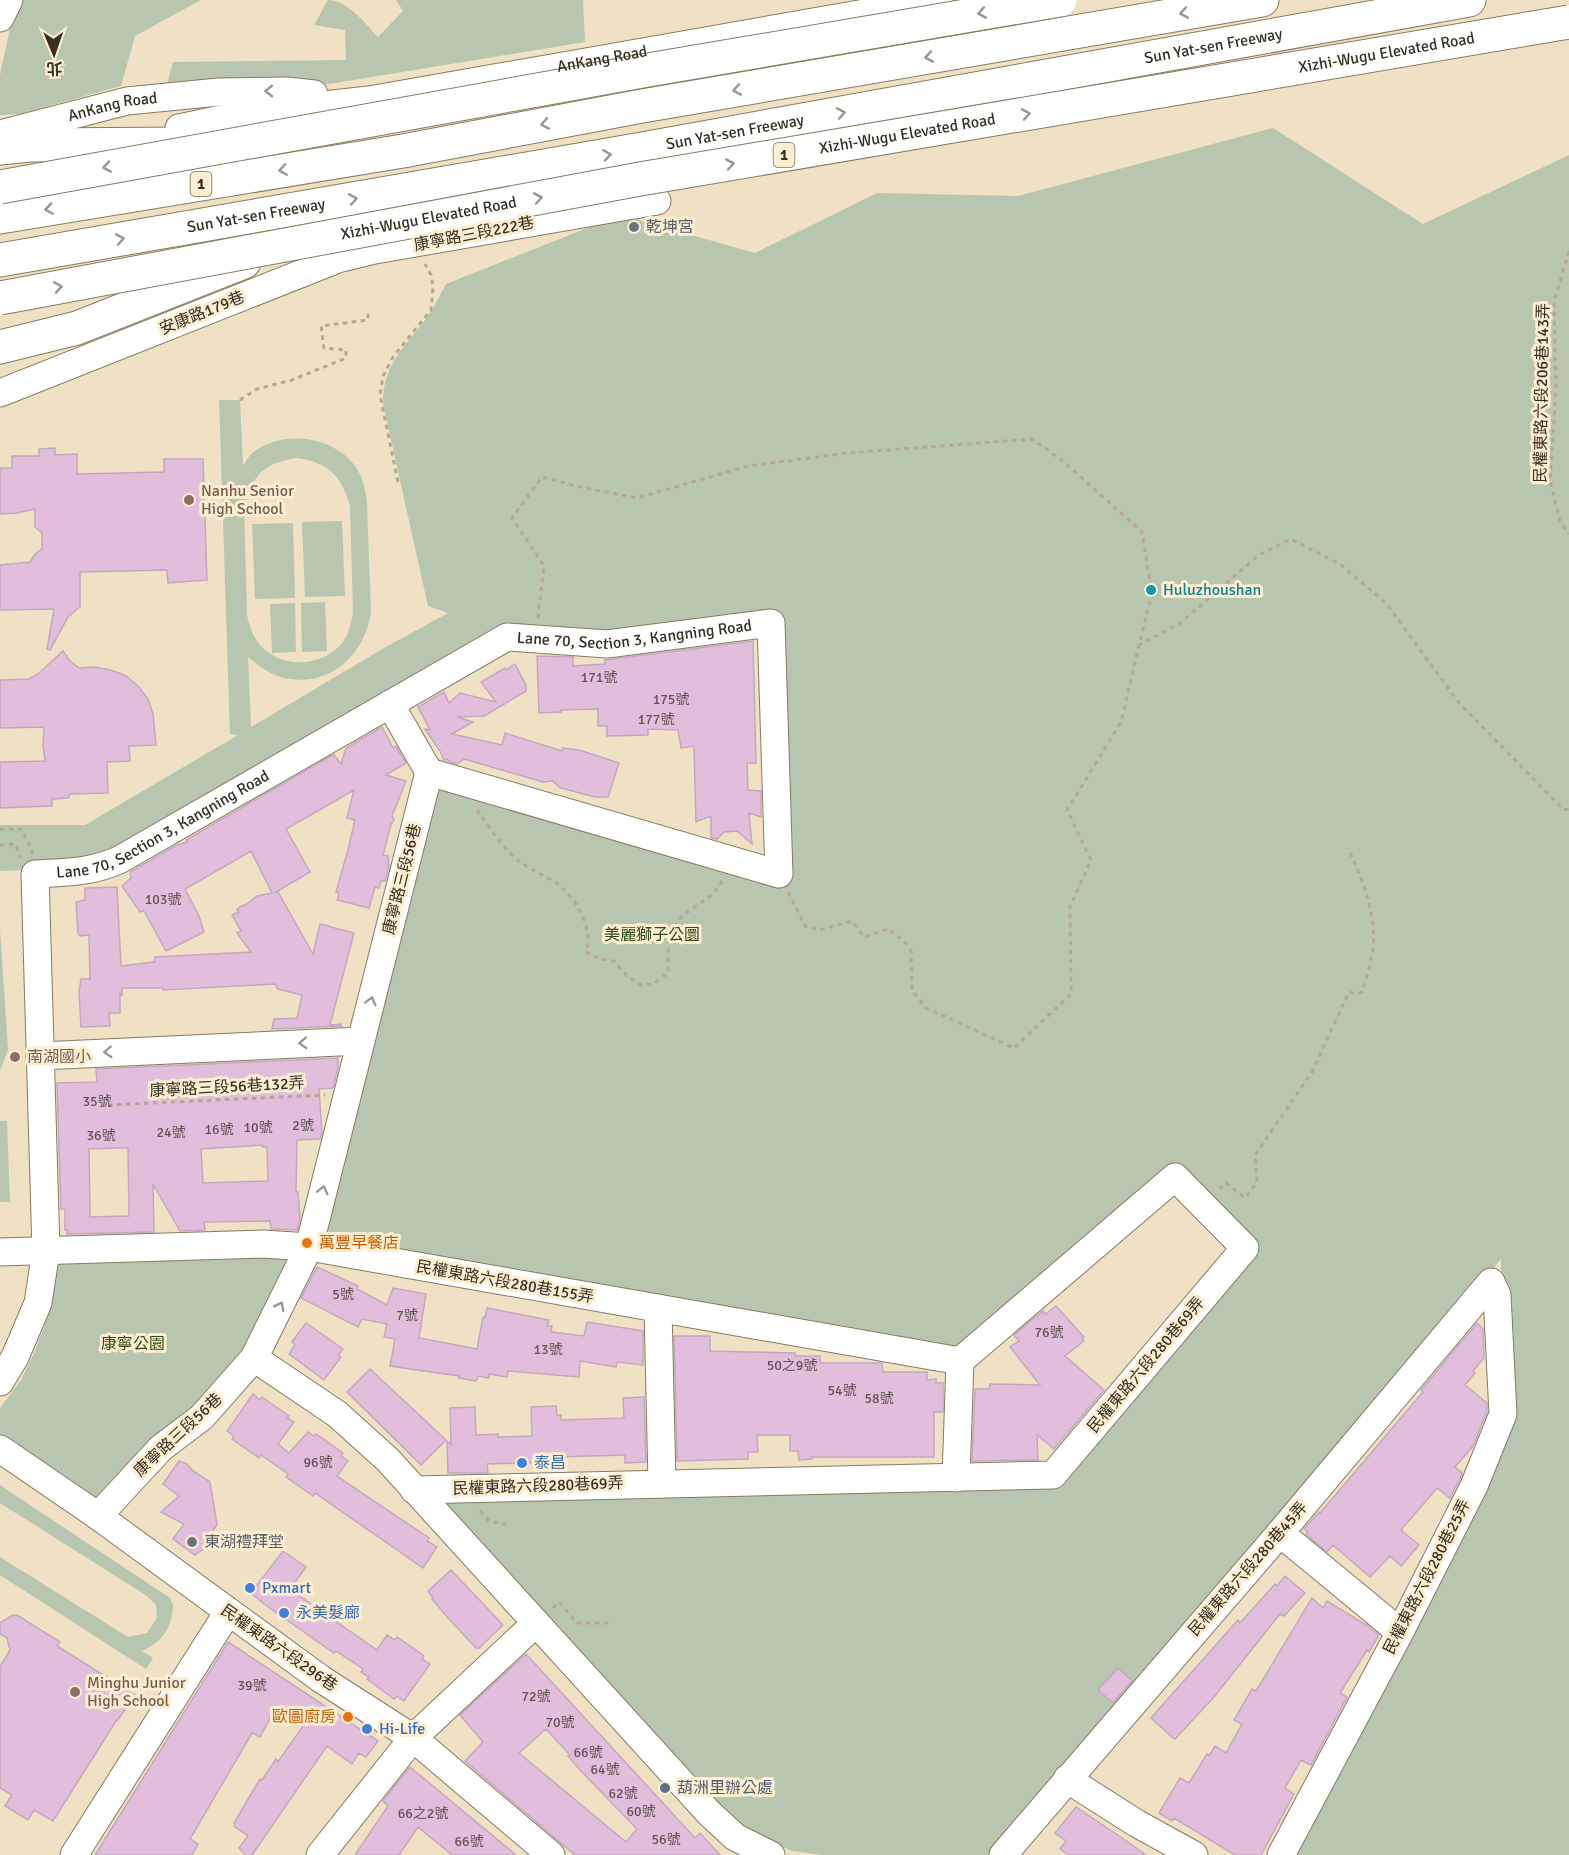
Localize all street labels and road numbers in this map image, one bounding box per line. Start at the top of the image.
street label: Sun Yat-sen Freeway [1143,24,1284,68]
street label: Xizhi-Wugu Elevated Road [1297,28,1476,78]
street label: AnKang Road [556,41,649,77]
street label: AnKang Road [66,88,158,126]
street label: Xizhi-Wugu Elevated Road [818,109,997,159]
street label: Sun Yat-sen Freeway [664,110,806,154]
road number: 1 [774,143,794,167]
road number: 1 [190,172,212,196]
street label: Xizhi-Wugu Elevated Road [339,192,518,244]
street label: Sun Yat-sen Freeway [186,194,327,237]
street label: 康寧路三段222巷 [412,213,536,255]
street label: 安康路179巷 [157,287,247,339]
street label: 民權東路六段206巷143弄 [1530,303,1554,483]
street label: Lane 70, Section 3, Kangning Road [516,616,753,654]
street label: Lane 70, Section 3, Kangning Road [56,766,273,883]
street label: 康寧路三段56巷 [379,822,425,936]
street label: 康寧路三段56巷132弄 [149,1073,305,1101]
street label: 民權東路六段280巷155弄 [415,1257,595,1307]
street label: 民權東路六段280巷69弄 [1083,1293,1209,1437]
street label: 康寧路三段56巷 [130,1389,226,1481]
street label: 民權東路六段280巷69弄 [452,1473,624,1499]
street label: 民權東路六段280巷25弄 [1379,1496,1475,1658]
street label: 民權東路六段280巷45弄 [1184,1498,1312,1640]
street label: 民權東路六段296巷 [217,1600,341,1696]

